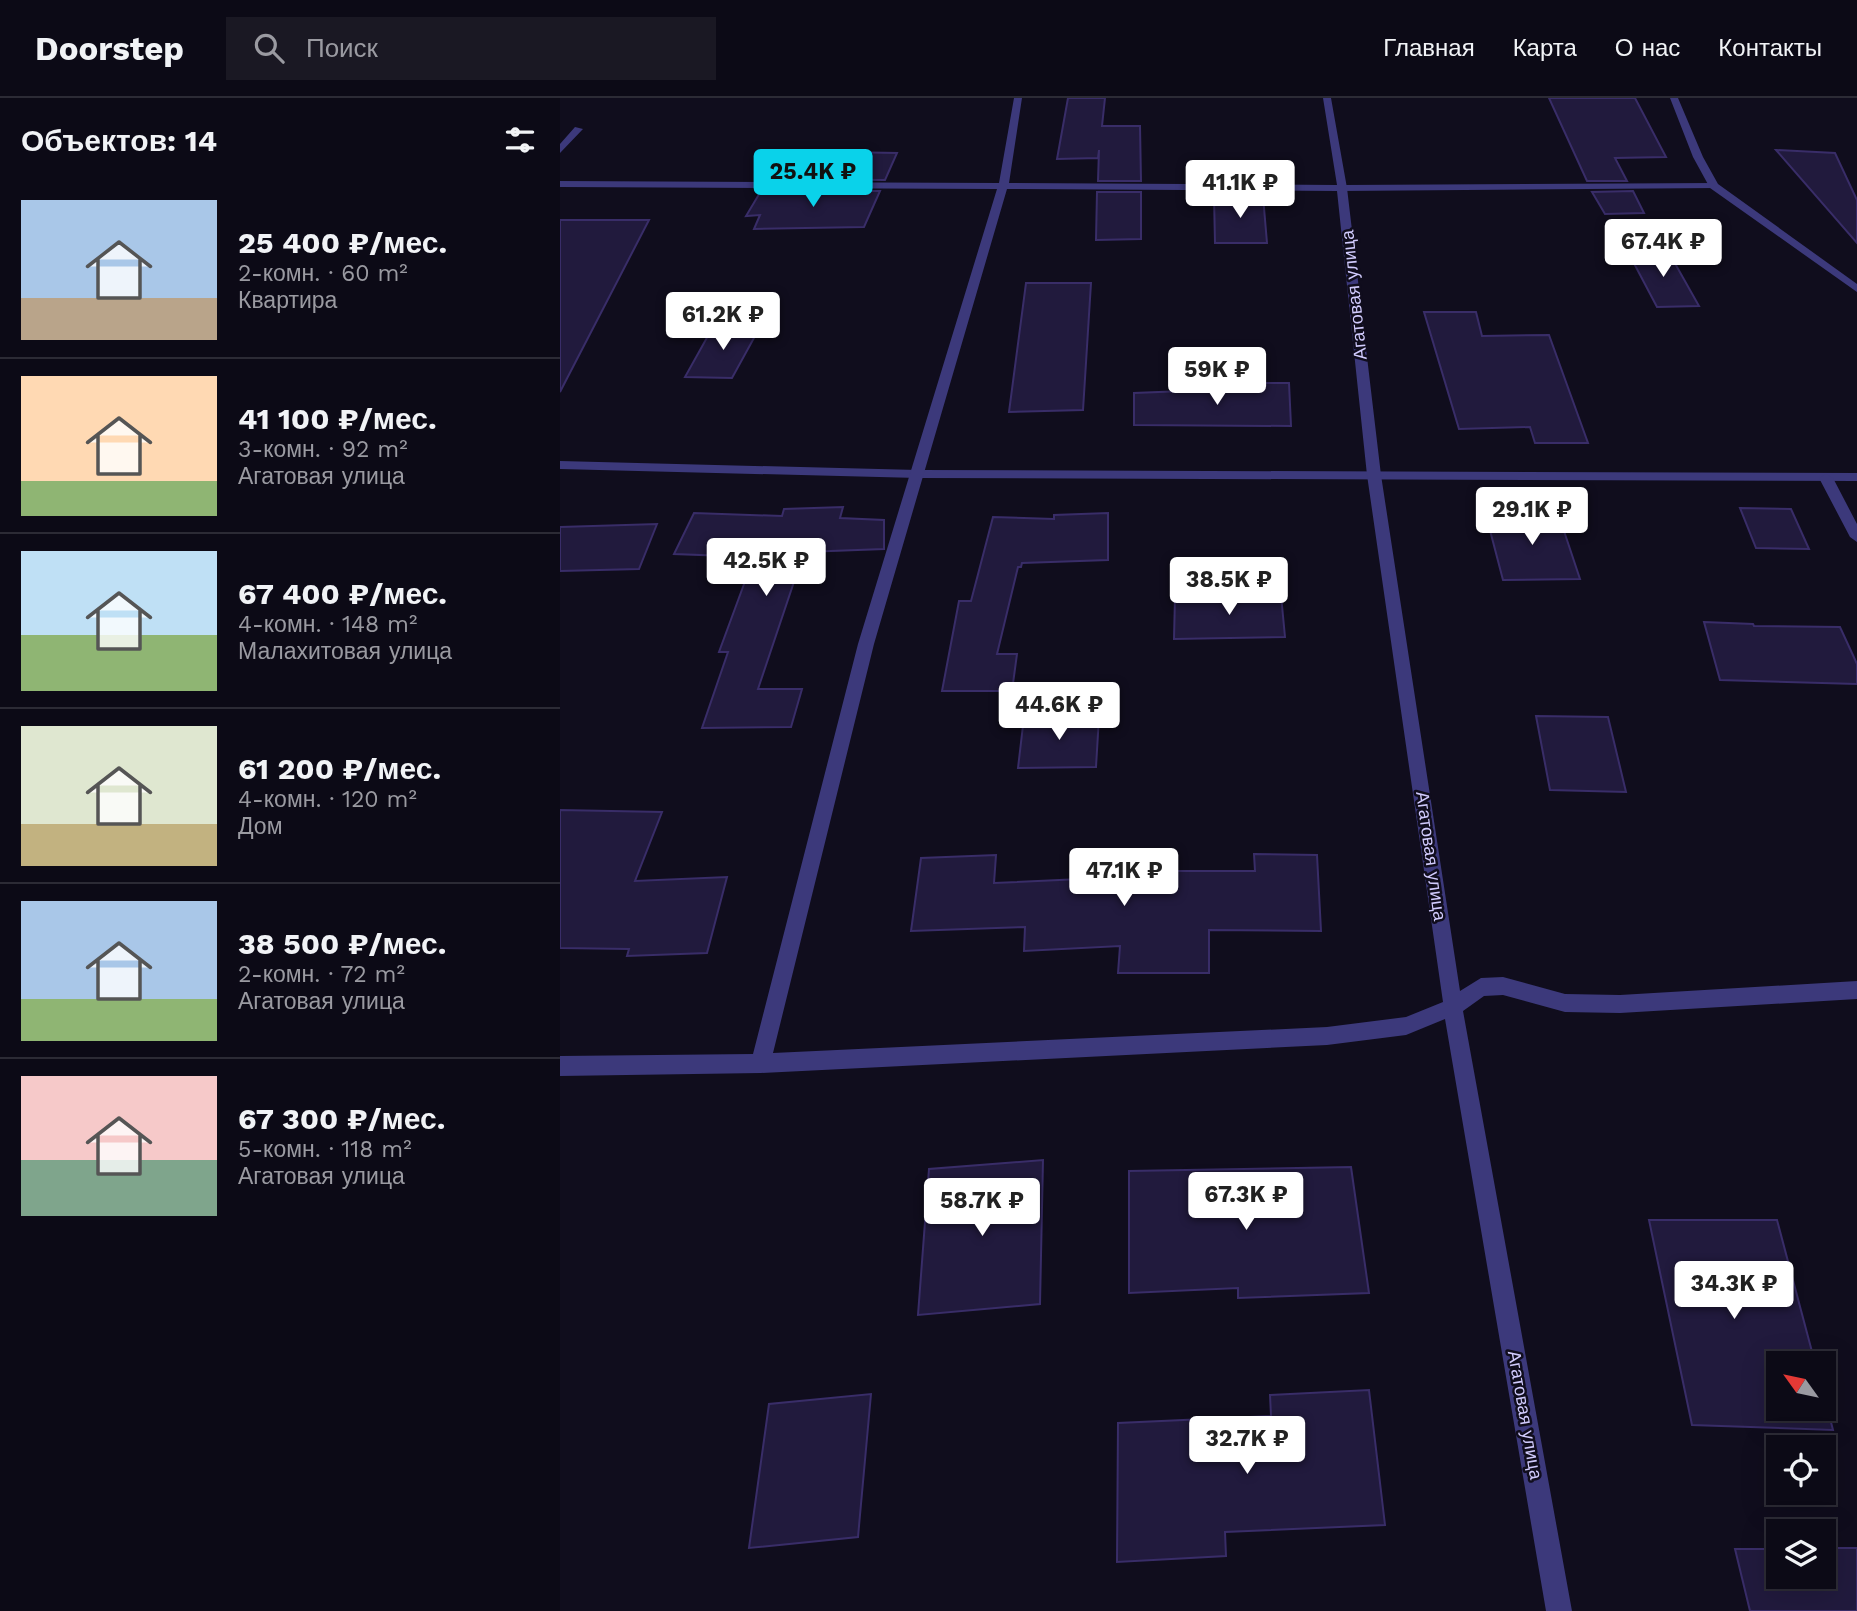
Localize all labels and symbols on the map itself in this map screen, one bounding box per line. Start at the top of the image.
pin: 25.4K ₽ [748,150,878,209]
pin: 41.1K ₽ [1175,160,1305,220]
pin: 67.4K ₽ [1598,220,1728,279]
street label: Агатовая улица [1336,228,1371,361]
pin: 61.2K ₽ [658,292,788,352]
pin: 59K ₽ [1168,348,1266,407]
pin: 29.1K ₽ [1467,488,1597,547]
pin: 42.5K ₽ [701,538,831,598]
pin: 38.5K ₽ [1164,558,1294,617]
pin: 44.6K ₽ [994,682,1124,742]
street label: Агатовая улица [1412,790,1451,923]
pin: 47.1K ₽ [1059,848,1189,908]
pin: 67.3K ₽ [1181,1172,1311,1232]
pin: 58.7K ₽ [917,1178,1047,1238]
pin: 34.3K ₽ [1669,1262,1799,1321]
street label: Агатовая улица [1504,1349,1547,1482]
north arrow [1766,1351,1836,1421]
pin: 32.7K ₽ [1182,1416,1312,1476]

